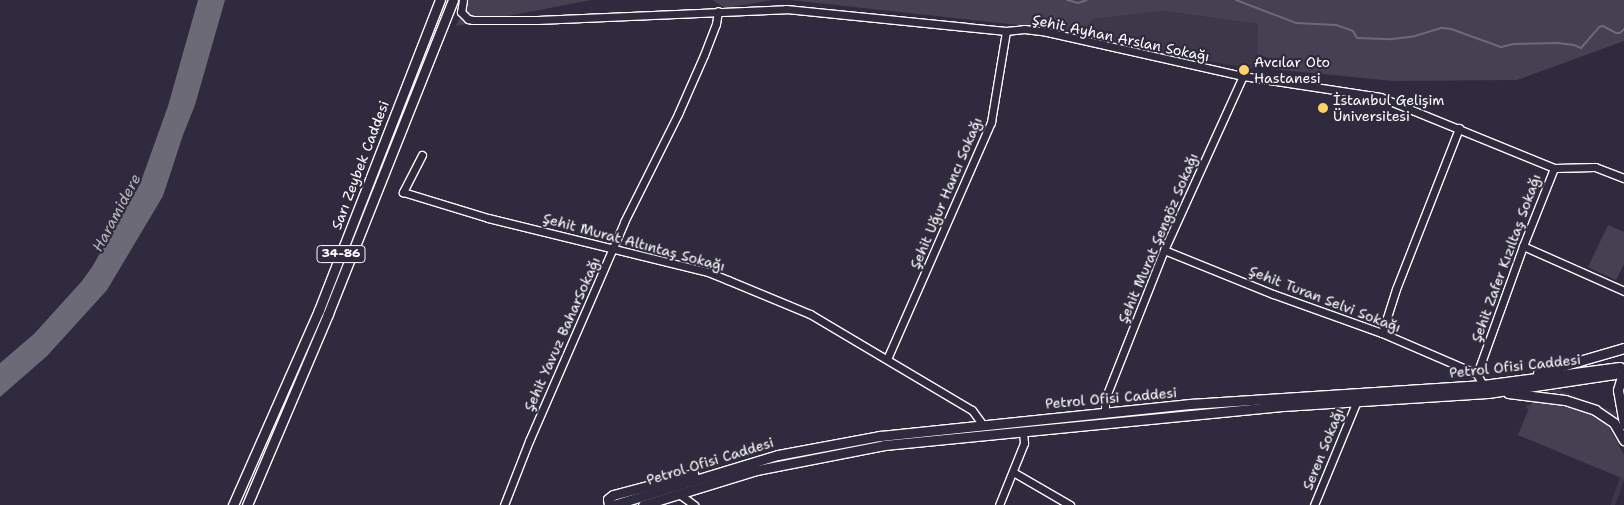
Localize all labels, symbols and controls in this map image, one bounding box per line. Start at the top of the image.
street label: Şehit Ayhan Arslan Sokağı [1031,11,1211,65]
place label: Avcılar Oto Hastanesi [1254,54,1330,86]
marker: Avcılar Oto Hastanesi [1238,64,1250,76]
place label: İstanbul Gelişim Üniversitesi [1333,92,1444,124]
street label: Sarı Zeybek Caddesi [328,98,392,232]
marker: İstanbul Gelişim Üniversitesi [1317,102,1329,114]
street label: Şehit Uğur Hancı Sokağı [906,115,986,271]
street label: Şehit Murat Şengöz Sokağı [1114,150,1202,326]
water label: Haramidere [89,171,145,255]
street label: Şehit Zafer Kızıltaş Sokağı [1468,172,1544,344]
street label: Şehit Murat Altıntaş Sokağı [541,210,727,274]
road number: 34-86 [316,244,366,264]
street label: Şehit Yavuz BaharSokağı [520,254,604,414]
street label: Şehit Turan Selvi Sokağı [1247,262,1403,336]
street label: Petrol Ofisi Caddesi [1448,351,1582,381]
street label: Petrol Ofisi Caddesi [1044,384,1178,412]
street label: Seren Sokağı [1299,406,1347,492]
street label: Petrol Ofisi Caddesi [644,434,776,488]

